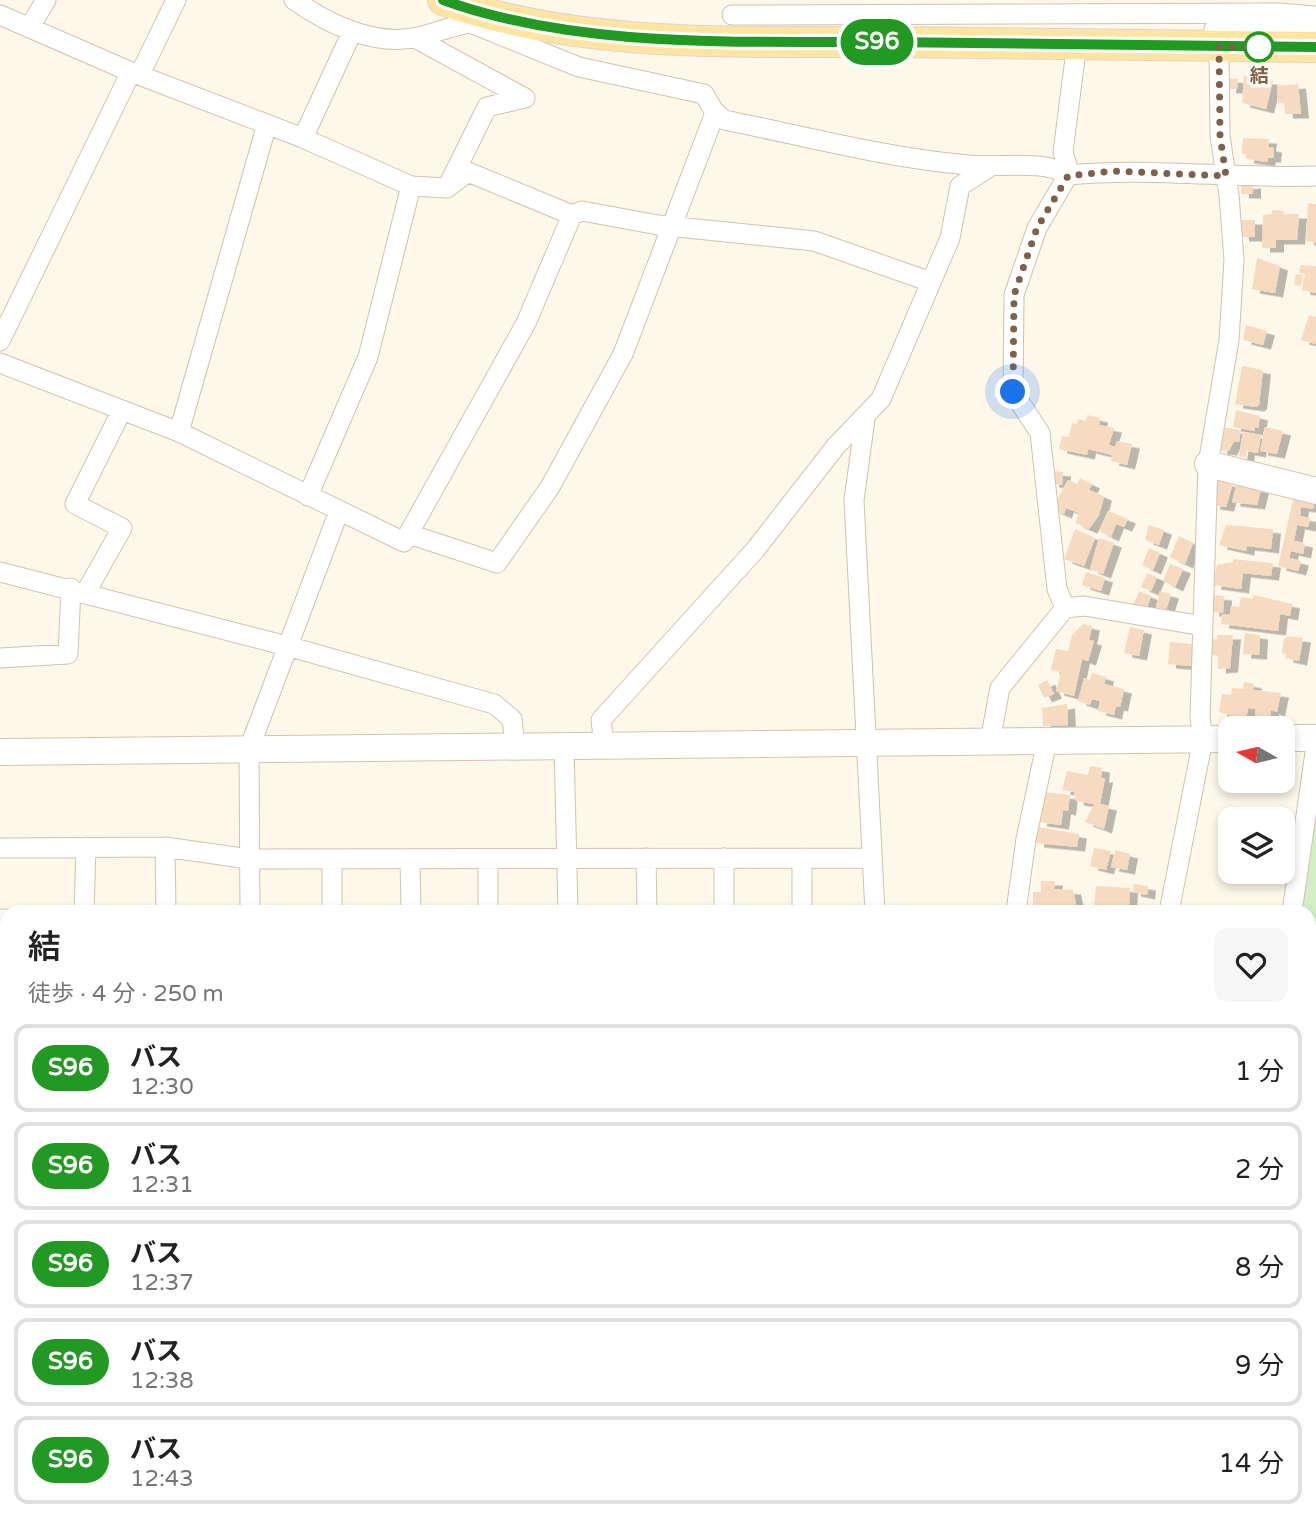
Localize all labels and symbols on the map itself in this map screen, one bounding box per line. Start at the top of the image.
line badge: S96 [837,19,917,65]
marker: 結 [1244,32,1274,62]
place label: 結 [1249,65,1269,87]
your location [995,374,1030,409]
north arrow [1218,716,1295,793]

